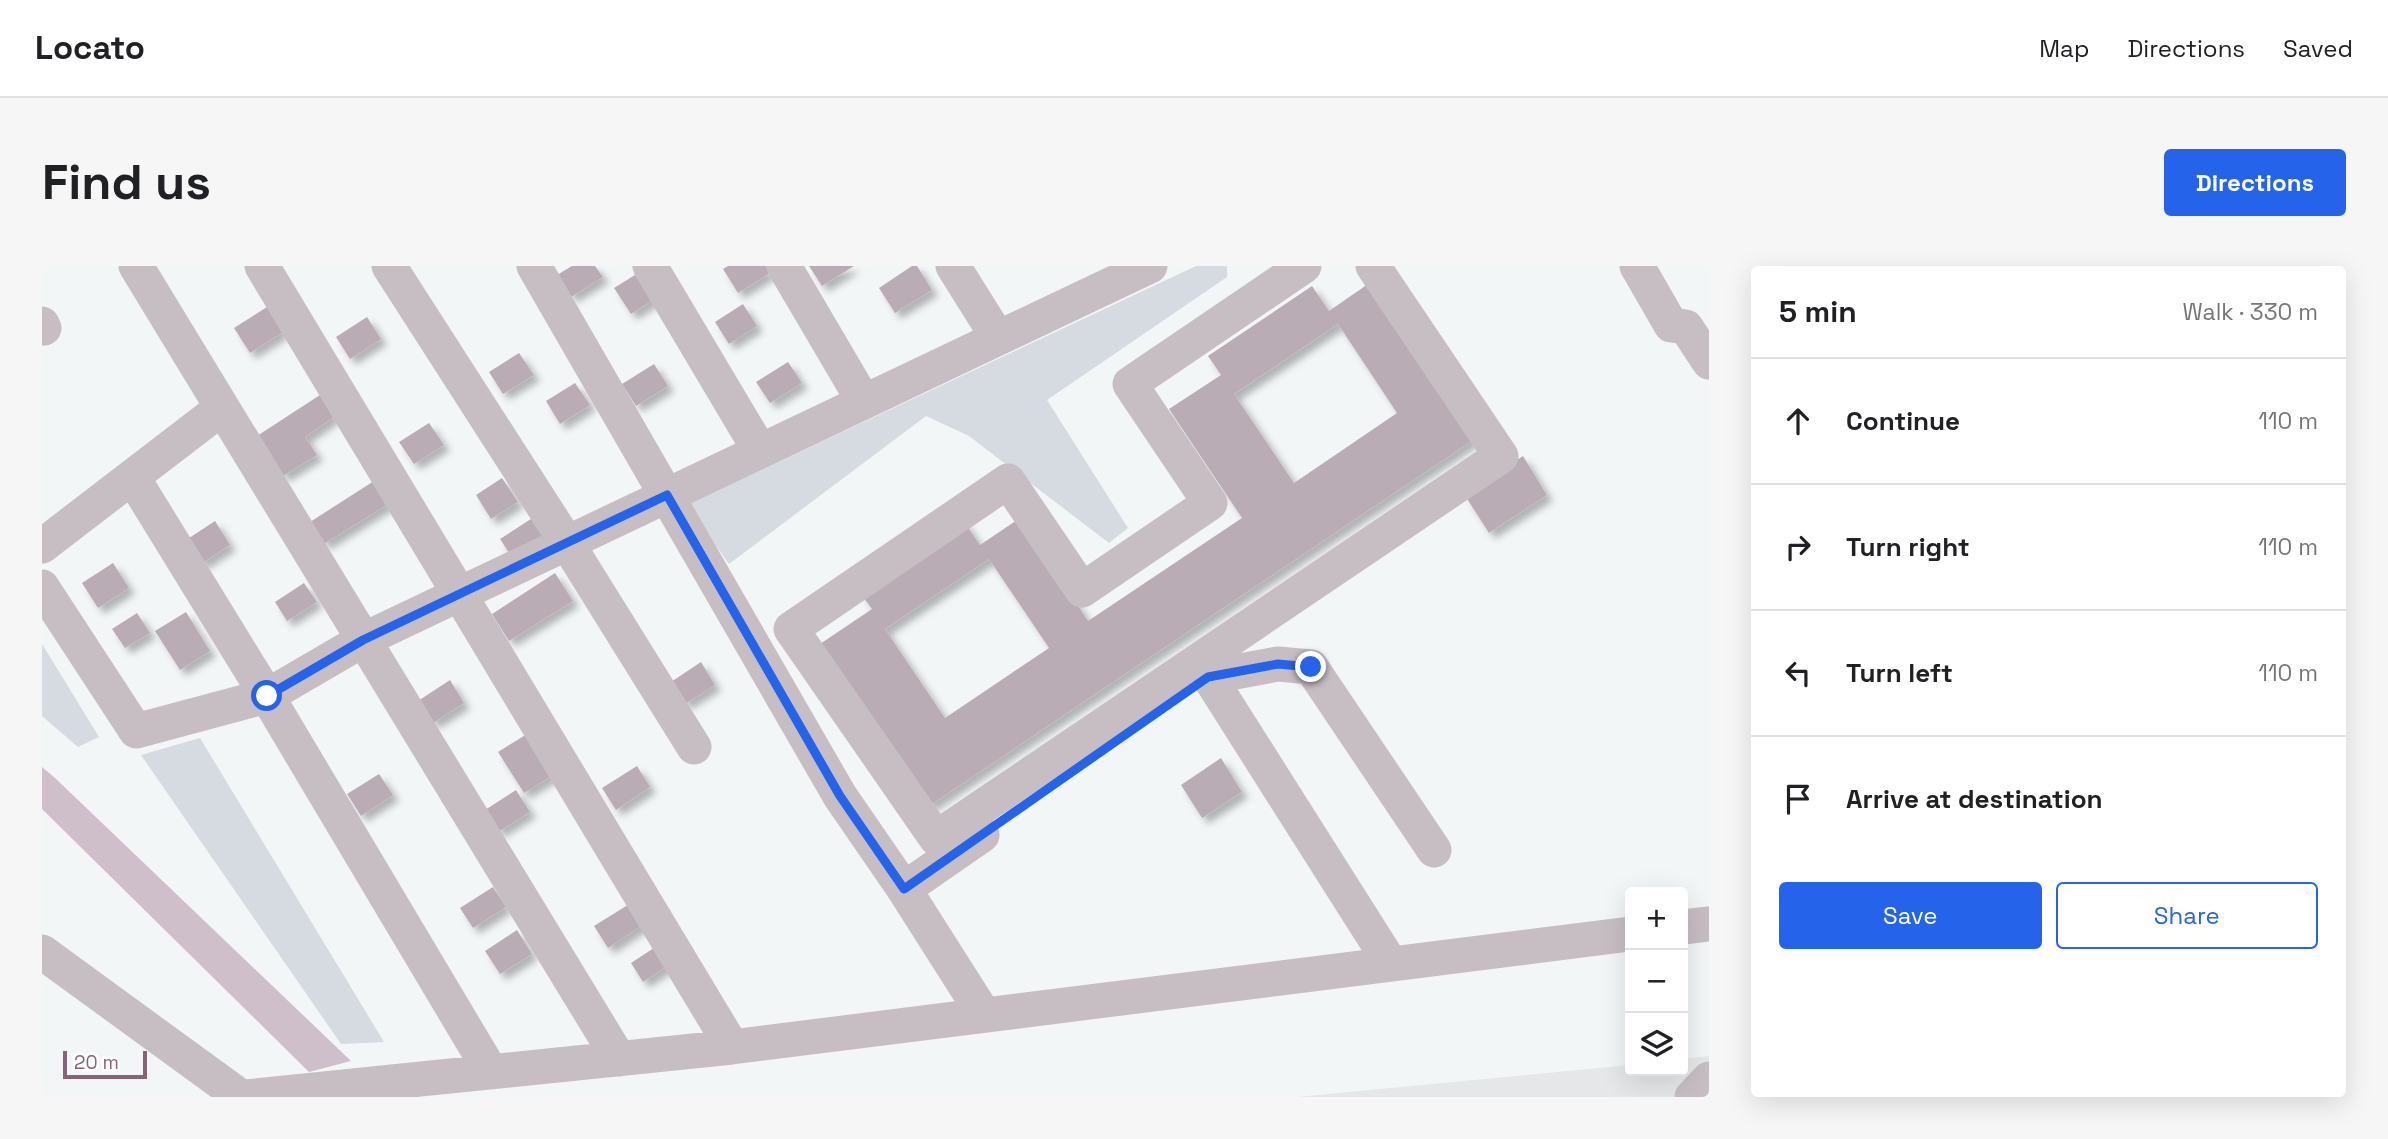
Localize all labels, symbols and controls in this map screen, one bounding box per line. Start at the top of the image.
text: Locato [35,27,145,69]
text: Map [2039,33,2089,64]
text: Directions [2127,33,2245,64]
text: Saved [2283,33,2353,64]
button: Directions [2164,149,2346,216]
text: Find us [42,151,211,213]
text: 5 min [1779,292,1857,331]
text: Walk · 330 m [2183,297,2318,327]
icon: ahead [1779,402,1817,440]
text: Continue [1846,404,1960,438]
text: 110 m [2258,406,2318,436]
icon: right [1779,528,1817,566]
text: Turn right [1846,530,1970,564]
text: 110 m [2258,532,2318,562]
route end [1295,651,1326,682]
icon: left [1779,654,1817,692]
text: Turn left [1846,656,1953,690]
text: 110 m [2258,658,2318,688]
route start [251,680,282,711]
icon: arrive [1779,780,1817,818]
text: Arrive at destination [1846,782,2103,816]
button: Save [1779,882,2042,949]
button: Share [2056,882,2318,949]
map controls [1625,887,1688,1076]
button: + [1625,887,1688,950]
button: − [1625,950,1688,1013]
button: layers [1625,1013,1688,1076]
scale bar [63,1048,147,1080]
text: 20 m [74,1050,119,1075]

